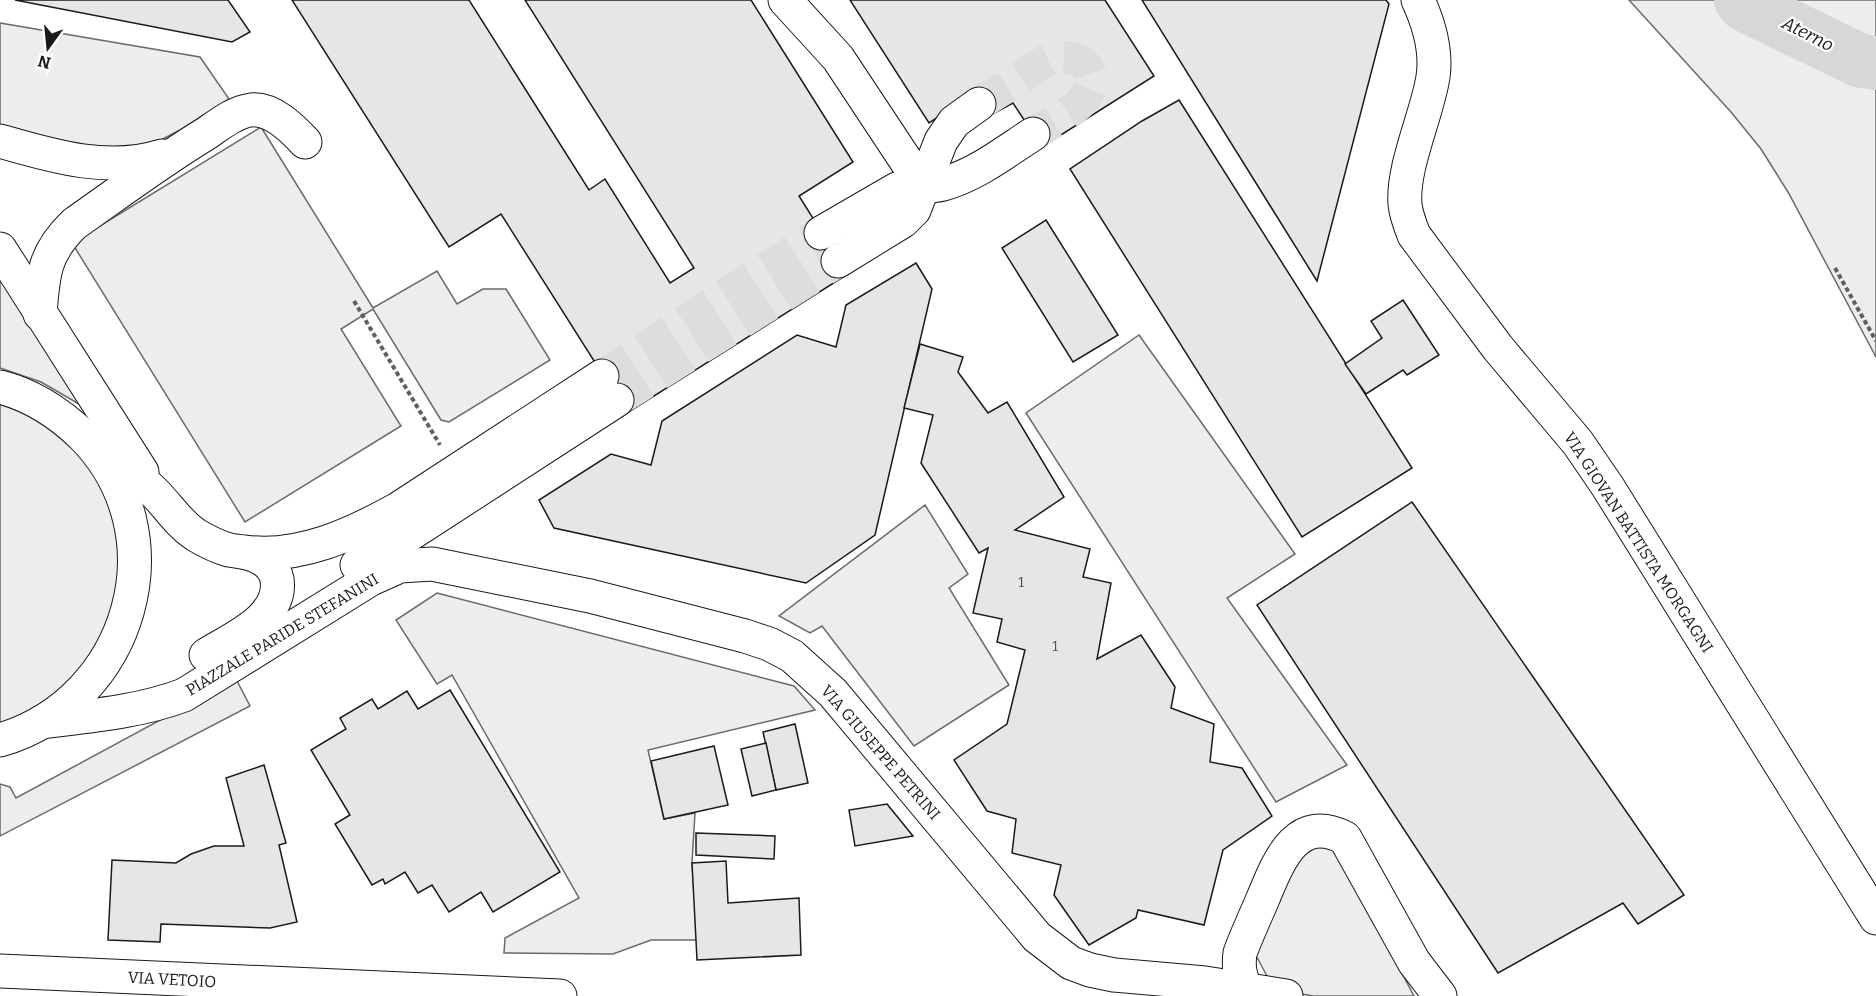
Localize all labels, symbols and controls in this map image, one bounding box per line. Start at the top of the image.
water label: Aterno [1778,11,1837,56]
north arrow [18,18,78,78]
text: N [36,51,53,73]
street label: VIA GIOVAN BATTISTA MORGAGNI [1560,428,1717,656]
street label: PIAZZALE PARIDE STEFANINI [183,569,382,700]
house number: 1 [1018,574,1024,591]
house number: 1 [1052,638,1058,655]
street label: VIA GIUSEPPE PETRINI [817,681,944,824]
street label: VIA VETOIO [127,968,217,991]

